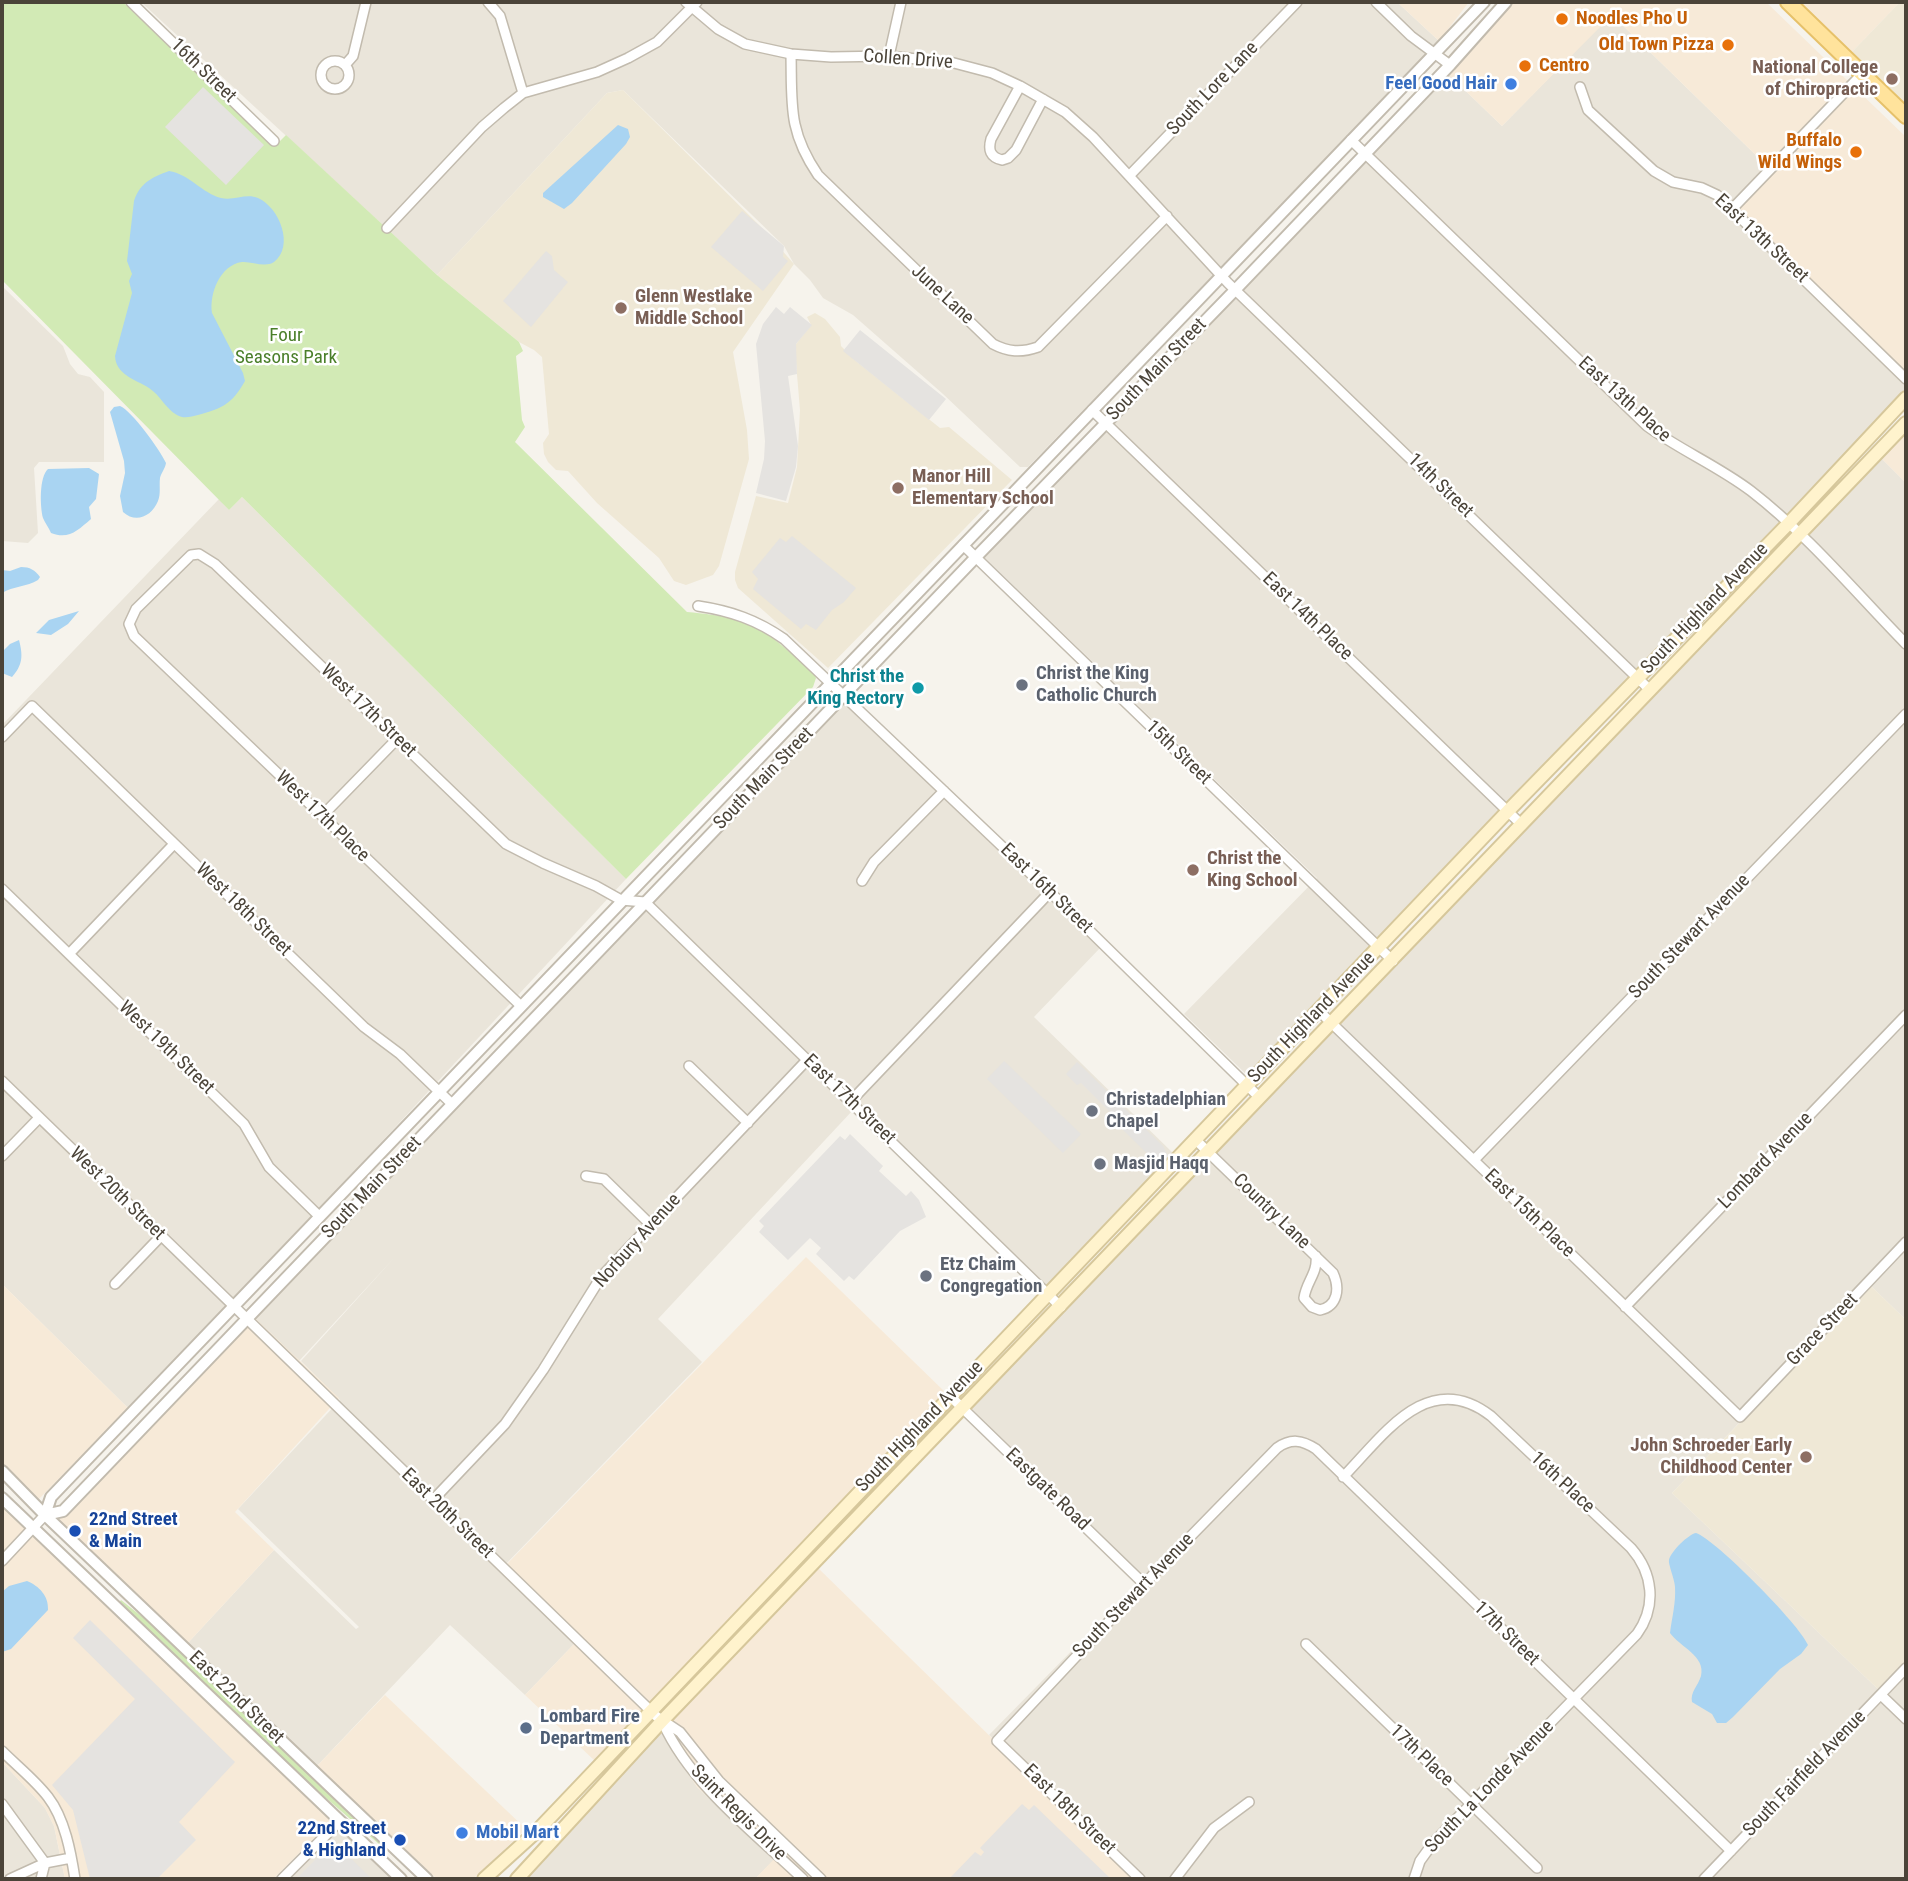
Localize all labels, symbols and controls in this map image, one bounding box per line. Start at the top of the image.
place label: Noodles Pho U [1576,8,1688,30]
marker: Noodles Pho U [1554,11,1570,27]
street label: 16th Street [165,34,241,108]
place label: Old Town Pizza [1599,34,1714,56]
street label: South Lore Lane [1163,37,1263,141]
marker: Old Town Pizza [1720,37,1736,53]
street label: Collen Drive [863,46,953,74]
place label: Centro [1539,55,1590,77]
place label: National College of Chiropractic [1752,57,1878,101]
marker: Centro [1517,58,1533,74]
marker: National College of Chiropractic [1884,71,1900,87]
place label: Feel Good Hair [1385,73,1497,95]
marker: Feel Good Hair [1503,76,1519,92]
place label: Buffalo Wild Wings [1758,130,1842,174]
marker: Buffalo Wild Wings [1848,144,1864,160]
street label: East 13th Street [1709,190,1813,288]
street label: June Lane [906,260,978,330]
place label: Glenn Westlake Middle School [635,286,752,330]
marker: Glenn Westlake Middle School [613,300,629,316]
street label: South Main Street [1102,314,1212,426]
park label: Four Seasons Park [235,325,337,369]
street label: East 13th Place [1573,352,1675,448]
street label: 14th Street [1402,449,1478,523]
place label: Manor Hill Elementary School [912,466,1054,510]
marker: Manor Hill Elementary School [890,480,906,496]
street label: South Highland Avenue [1637,539,1773,679]
street label: East 14th Place [1257,568,1357,666]
street label: West 17th Street [315,660,421,762]
place label: Christ the King Catholic Church [1036,663,1157,707]
place label: Christ the King Rectory [807,666,904,710]
marker: Christ the King Catholic Church [1014,677,1030,693]
marker: Christ the King Rectory [910,680,926,696]
street label: 15th Street [1140,716,1216,790]
street label: South Main Street [709,723,819,835]
street label: West 17th Place [270,767,374,867]
street label: East 16th Street [995,839,1097,939]
place label: Christ the King School [1207,848,1298,892]
street label: West 18th Street [190,859,296,961]
marker: Christ the King School [1185,862,1201,878]
street label: South Stewart Avenue [1625,870,1755,1004]
street label: South Highland Avenue [1244,948,1380,1088]
street label: West 19th Street [113,997,219,1099]
street label: East 17th Street [798,1050,900,1150]
place label: Christadelphian Chapel [1106,1089,1226,1133]
marker: Christadelphian Chapel [1084,1103,1100,1119]
street label: Lombard Avenue [1714,1108,1818,1214]
street label: South Main Street [317,1132,427,1244]
street label: West 20th Street [64,1143,170,1245]
place label: Masjid Haqq [1114,1153,1209,1175]
marker: Masjid Haqq [1092,1156,1108,1172]
street label: East 15th Place [1479,1165,1579,1263]
street label: Country Lane [1228,1169,1314,1255]
street label: Norbury Avenue [590,1189,686,1293]
place label: Etz Chaim Congregation [940,1254,1042,1298]
marker: Etz Chaim Congregation [918,1268,934,1284]
street label: Grace Street [1783,1289,1863,1371]
street label: South Highland Avenue [852,1357,988,1497]
place label: John Schroeder Early Childhood Center [1630,1435,1792,1479]
street label: Eastgate Road [1000,1444,1094,1536]
street label: 16th Place [1525,1448,1599,1518]
marker: John Schroeder Early Childhood Center [1798,1449,1814,1465]
street label: East 20th Street [396,1464,498,1564]
place label: 22nd Street & Main [89,1509,178,1553]
marker: 22nd Street & Main [67,1523,83,1539]
street label: South Stewart Avenue [1069,1529,1199,1663]
street label: 17th Street [1468,1597,1544,1671]
street label: East 22nd Street [184,1647,288,1749]
place label: Lombard Fire Department [540,1706,640,1750]
street label: South Fairfield Avenue [1739,1706,1871,1842]
street label: South La Londe Avenue [1421,1716,1559,1858]
marker: Lombard Fire Department [518,1720,534,1736]
street label: 17th Place [1384,1720,1458,1792]
street label: Saint Regis Drive [685,1760,791,1866]
street label: East 18th Street [1018,1760,1120,1860]
place label: 22nd Street & Highland [297,1818,386,1862]
place label: Mobil Mart [476,1822,559,1844]
marker: Mobil Mart [454,1825,470,1841]
marker: 22nd Street & Highland [392,1832,408,1848]

